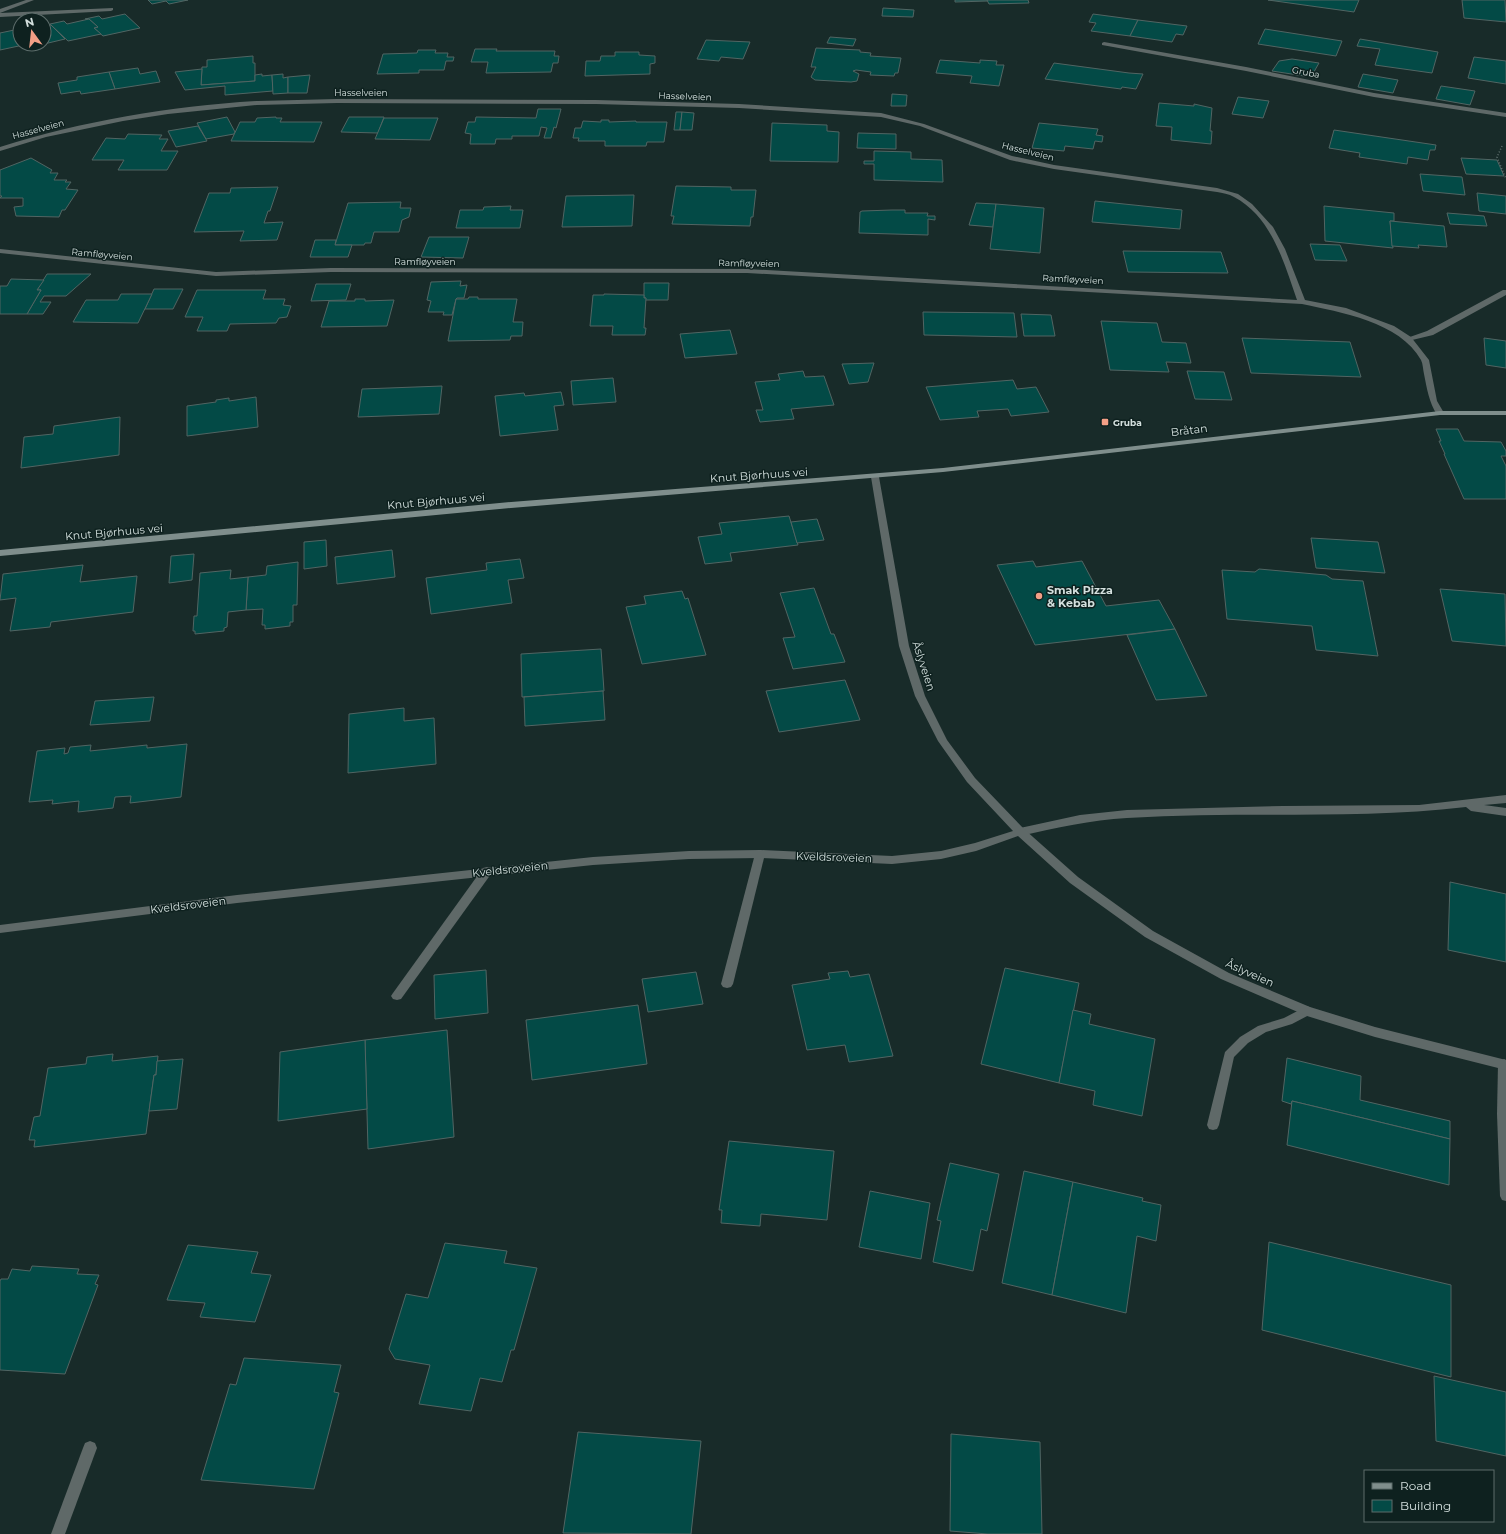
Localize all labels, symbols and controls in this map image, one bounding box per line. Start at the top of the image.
north arrow [12,12,52,52]
text: N [23,14,36,30]
street label: Gruba [1291,64,1321,80]
street label: Hasselveien [334,87,388,98]
street label: Hasselveien [658,90,712,102]
street label: Hasselveien [11,117,65,141]
street label: Hasselveien [1001,139,1055,163]
street label: Ramfløyveien [71,246,133,262]
street label: Ramfløyveien [394,256,456,267]
street label: Ramfløyveien [718,257,780,269]
street label: Ramfløyveien [1042,272,1104,286]
marker: Gruba [1100,417,1110,427]
place label: Gruba [1113,417,1142,428]
street label: Bråtan [1170,421,1208,439]
street label: Knut Bjørhuus vei [709,465,809,485]
street label: Knut Bjørhuus vei [386,490,486,512]
street label: Knut Bjørhuus vei [64,521,164,543]
place label: Smak Pizza & Kebab [1047,583,1113,610]
marker: Smak Pizza & Kebab [1034,591,1044,601]
street label: Åslyveien [909,639,939,693]
street label: Kveldsroveien [796,849,872,865]
street label: Kveldsroveien [471,858,549,880]
street label: Kveldsroveien [149,893,227,917]
street label: Åslyveien [1224,956,1276,990]
legend [1364,1470,1494,1522]
text: Road [1400,1478,1431,1493]
text: Building [1400,1498,1451,1513]

